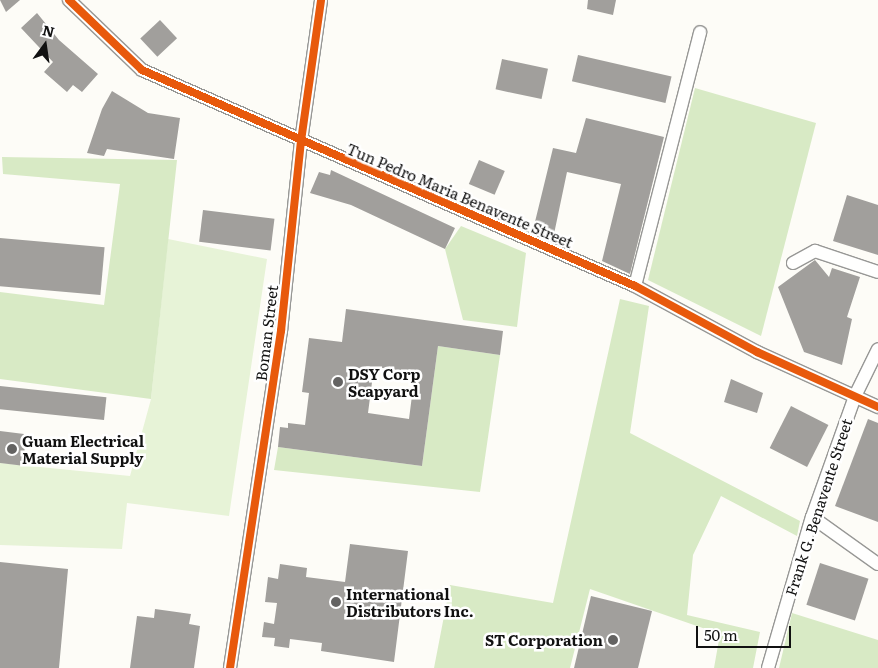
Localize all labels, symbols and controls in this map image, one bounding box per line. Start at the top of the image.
text: N [41,19,57,42]
north arrow [20,20,70,70]
street label: Tun Pedro Maria Benavente Street [344,139,576,251]
street label: Boman Street [251,284,281,382]
place label: DSY Corp Scapyard [348,364,421,399]
marker: DSY Corp Scapyard [332,376,344,388]
street label: Frank G. Benavente Street [781,416,855,598]
place label: Guam Electrical Material Supply [22,431,144,466]
marker: Guam Electrical Material Supply [6,443,18,455]
place label: International Distributors Inc. [346,584,474,619]
marker: International Distributors Inc. [330,596,342,608]
scale bar [698,616,793,648]
text: 50 m [704,623,738,646]
place label: ST Corporation [485,631,603,649]
marker: ST Corporation [607,634,619,646]

